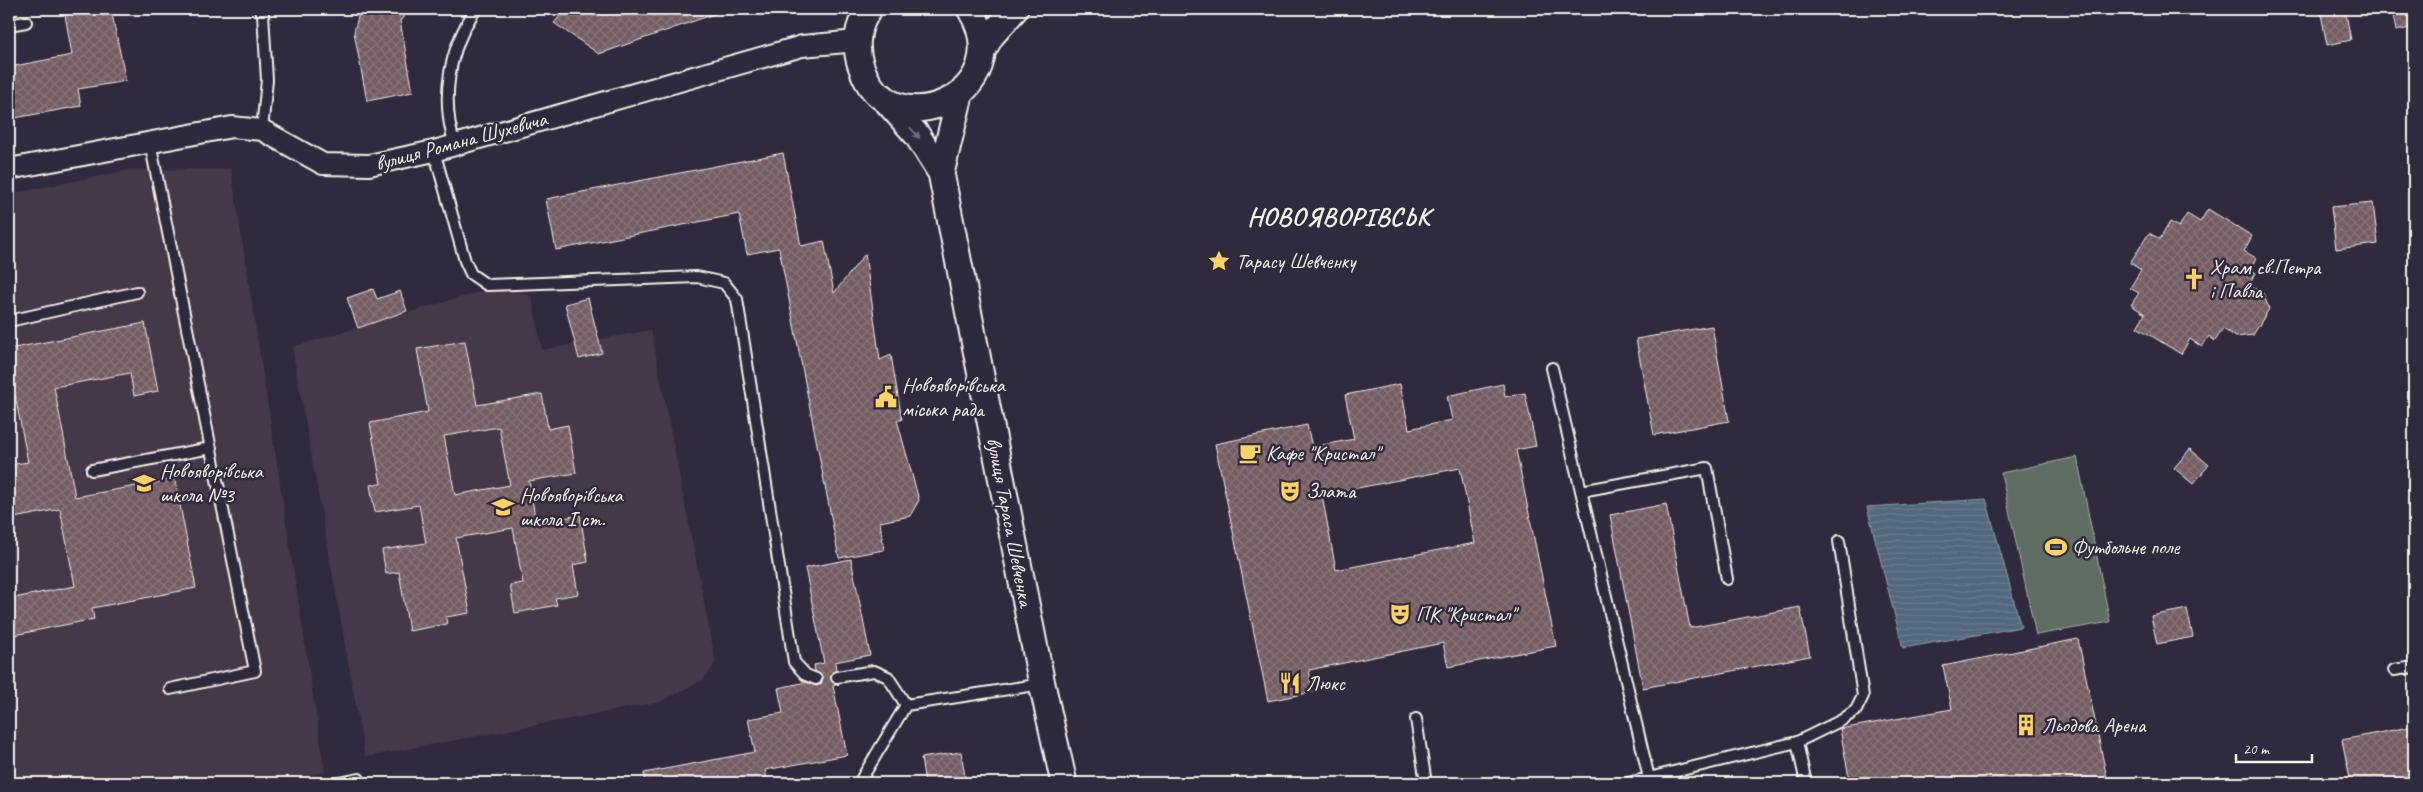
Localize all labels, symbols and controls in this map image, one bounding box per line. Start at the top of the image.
street label: вулиця Романа Шухевича [372,105,551,176]
one-way arrow [909,127,921,139]
district label: НОВОЯВОРІВСЬК [1247,200,1436,233]
place icon: Тарасу Шевченку [1206,248,1232,274]
place label: Тарасу Шевченку [1236,248,1357,274]
place label: Храм св.Петра і Павла [2210,254,2322,304]
church icon: Храм св.Петра і Павла [2181,266,2207,292]
place label: Новояворівська міська рада [902,372,1006,422]
public building icon: Новояворівська міська рада [873,384,899,410]
street label: вулиця Тараса Шевченка [981,435,1040,611]
cafe icon: Кафе "Кристал" [1237,440,1263,466]
place label: Кафе "Кристал" [1266,440,1383,466]
place label: Новояворівська школа №3 [160,458,264,508]
school or university icon: Новояворівська школа №3 [131,470,157,496]
theatre icon: Злата [1277,478,1303,504]
place label: Злата [1306,478,1357,504]
place label: Новояворівська школа І ст. [520,482,624,532]
school or university icon: Новояворівська школа І ст. [490,494,516,520]
sports icon: Футбольне поле [2043,534,2069,560]
place label: Футбольне поле [2072,534,2180,560]
theatre icon: ПК "Кристал" [1387,601,1413,627]
place label: ПК "Кристал" [1416,601,1519,627]
restaurant icon: Люкс [1277,670,1303,696]
place label: Люкс [1306,670,1347,696]
building icon: Льодова Арена [2013,712,2039,738]
place label: Льодова Арена [2042,712,2147,738]
scale bar [2236,732,2312,764]
text: 20 m [2243,740,2270,759]

